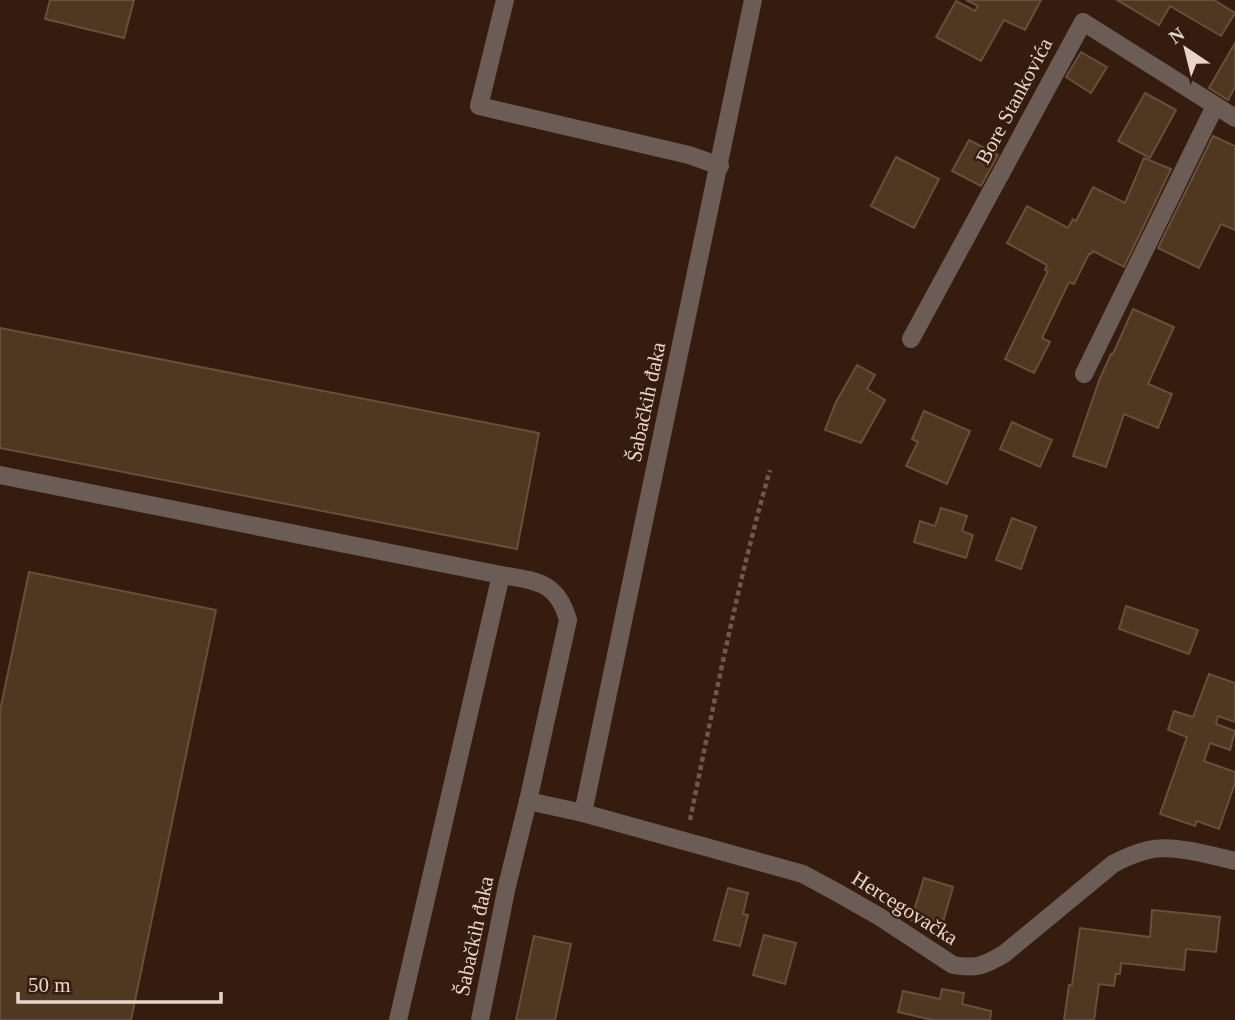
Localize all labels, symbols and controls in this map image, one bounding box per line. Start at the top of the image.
north arrow [1151,14,1221,84]
text: N [1165,23,1188,48]
street label: Bore Stankovića [971,33,1058,168]
street label: Šabačkih đaka [622,339,671,464]
street label: Hercegovačka [848,866,963,950]
street label: Šabačkih đaka [450,873,499,998]
scale bar [18,960,220,1004]
text: 50 m [28,973,71,997]

